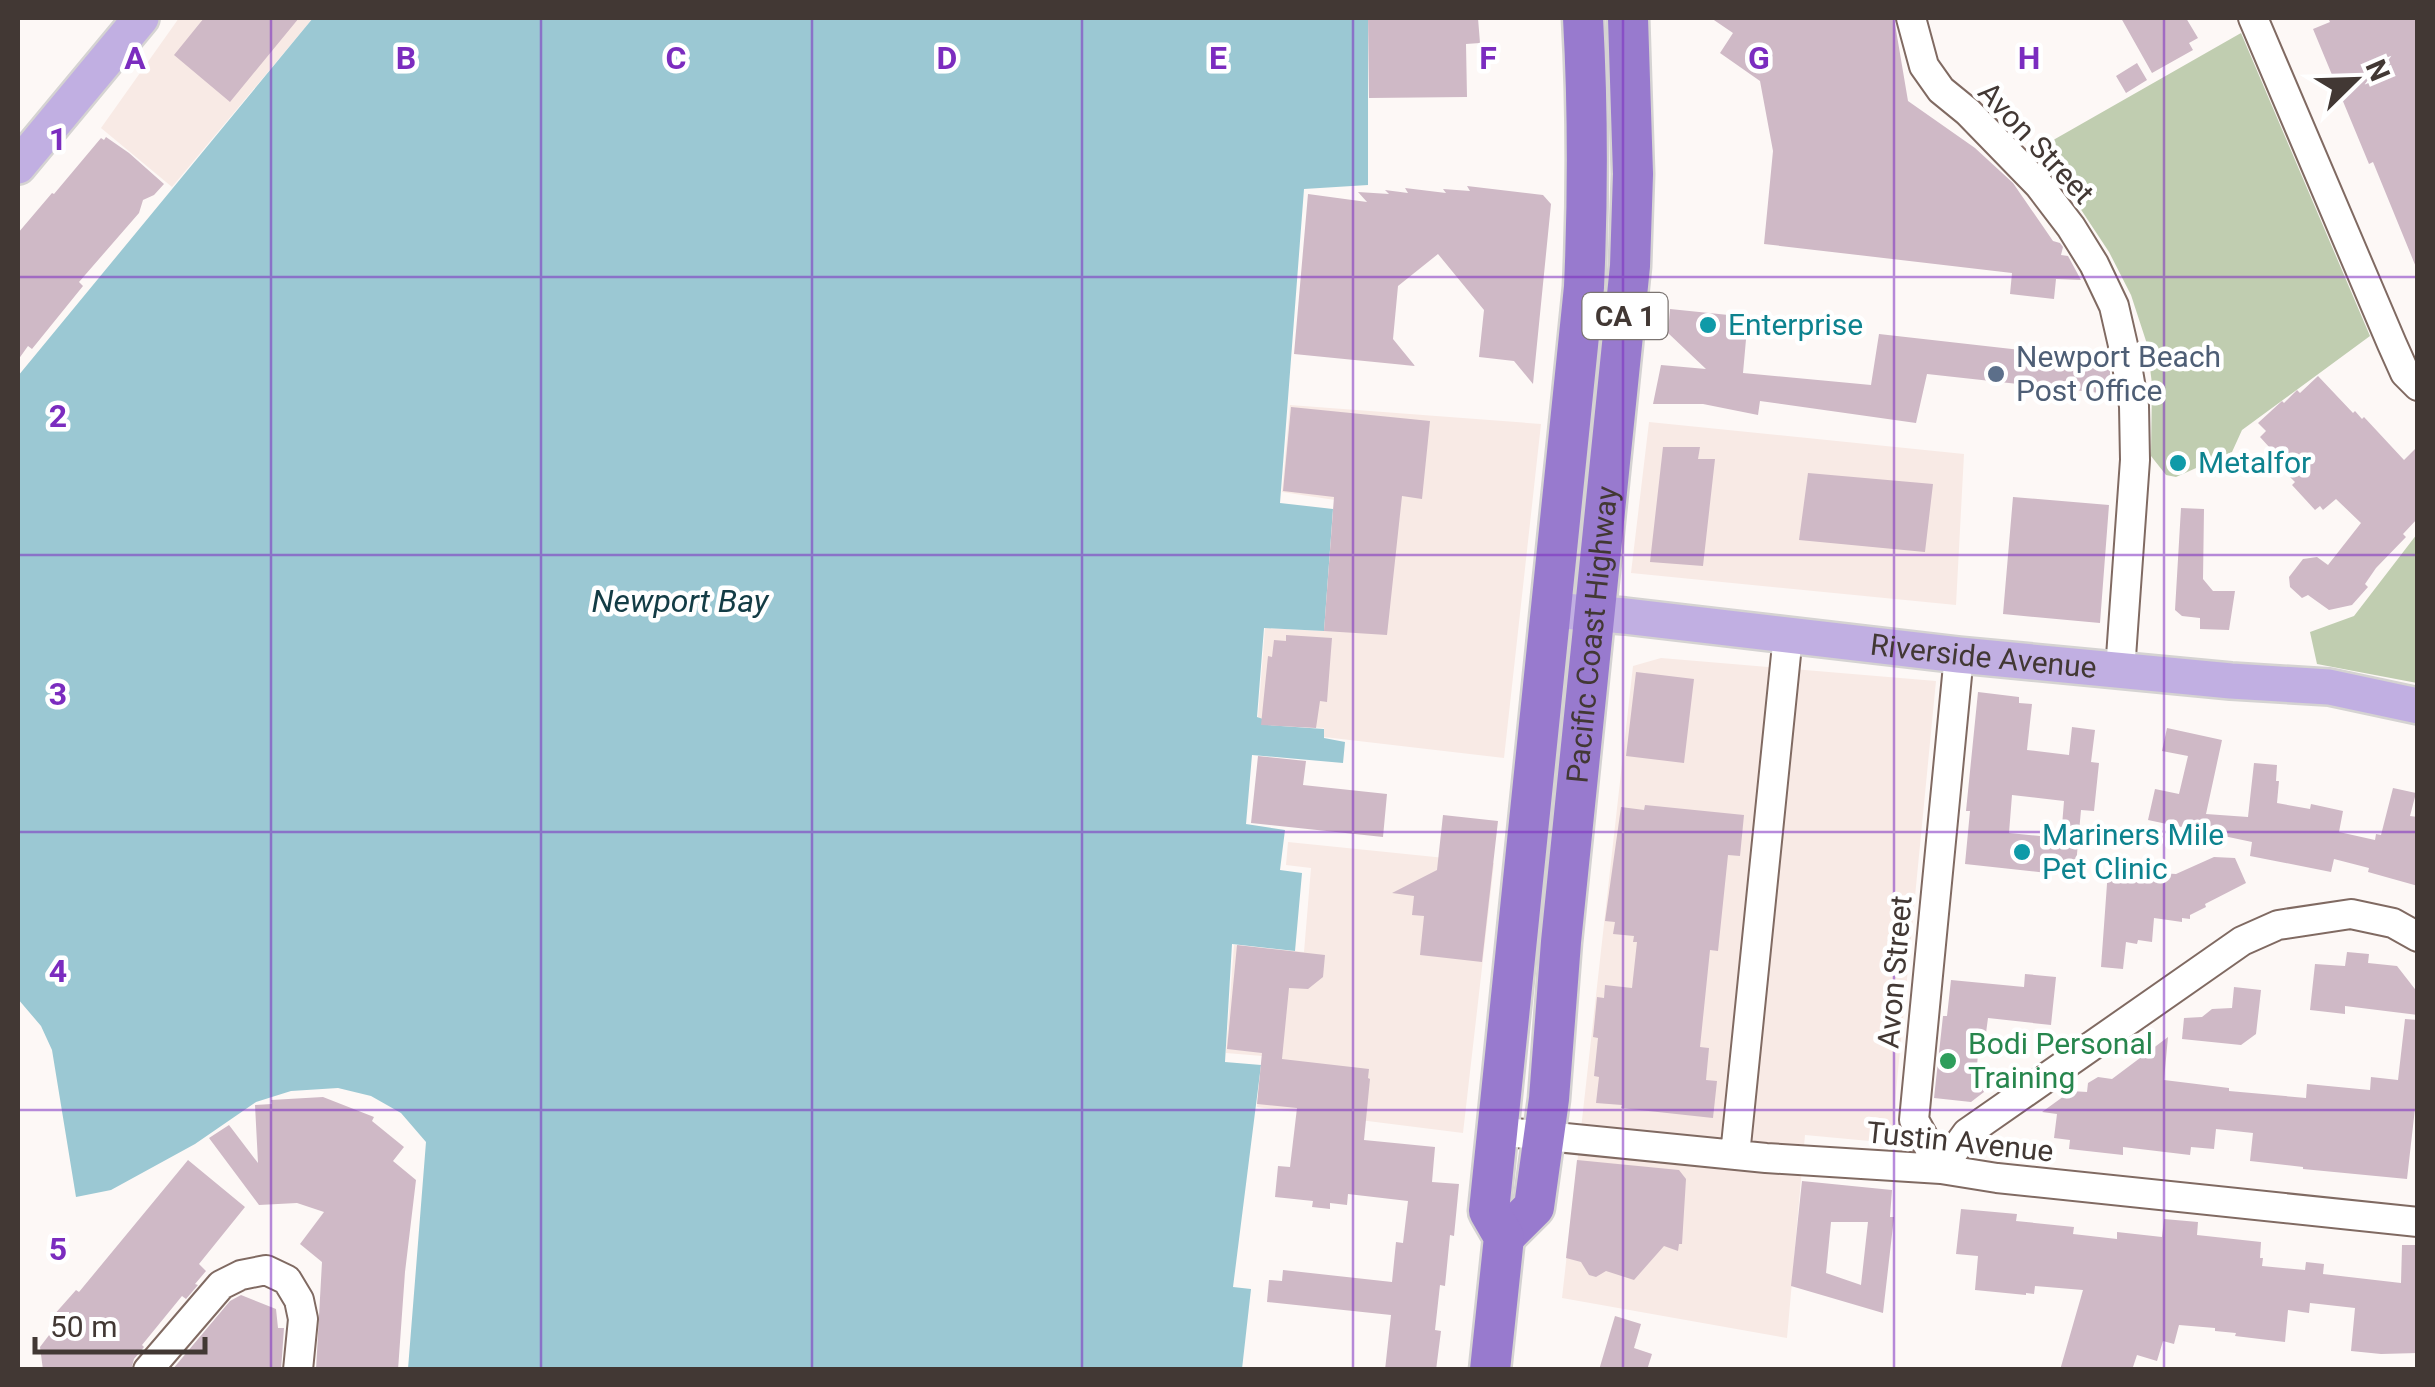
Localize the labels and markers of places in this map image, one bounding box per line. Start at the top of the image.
place label: Enterprise [1728,307,1863,342]
marker: Enterprise [1697,314,1719,336]
place label: Newport Beach Post Office [2016,339,2221,408]
marker: Newport Beach Post Office [1985,363,2007,385]
place label: Metalfor [2198,445,2311,480]
marker: Metalfor [2167,452,2189,474]
place label: Mariners Mile Pet Clinic [2042,817,2224,886]
marker: Mariners Mile Pet Clinic [2011,841,2033,863]
place label: Bodi Personal Training [1968,1026,2153,1095]
marker: Bodi Personal Training [1937,1050,1959,1072]

